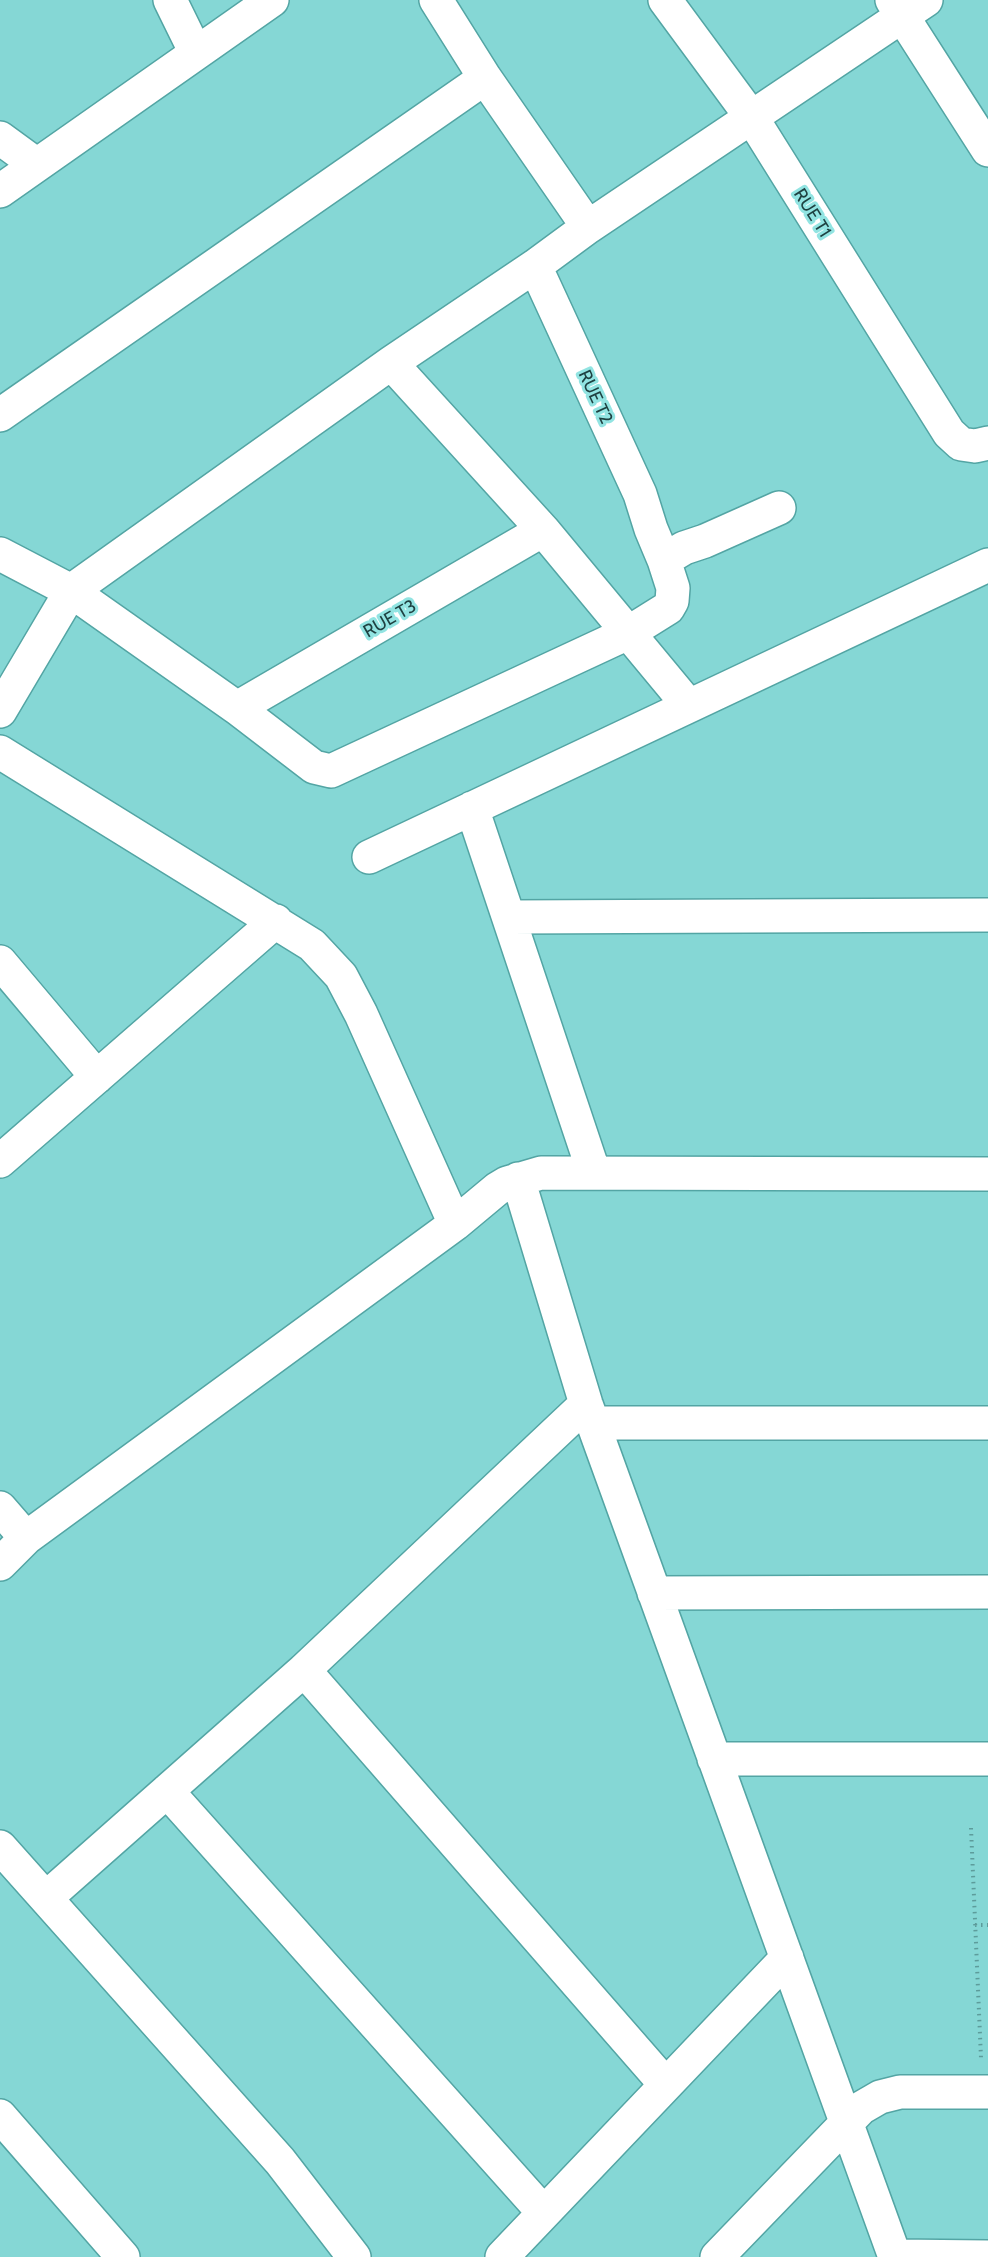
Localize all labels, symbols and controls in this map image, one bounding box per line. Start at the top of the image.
street label: RUE T1 [789,185,835,241]
street label: RUE T2 [573,367,617,427]
street label: RUE T3 [360,595,420,643]

